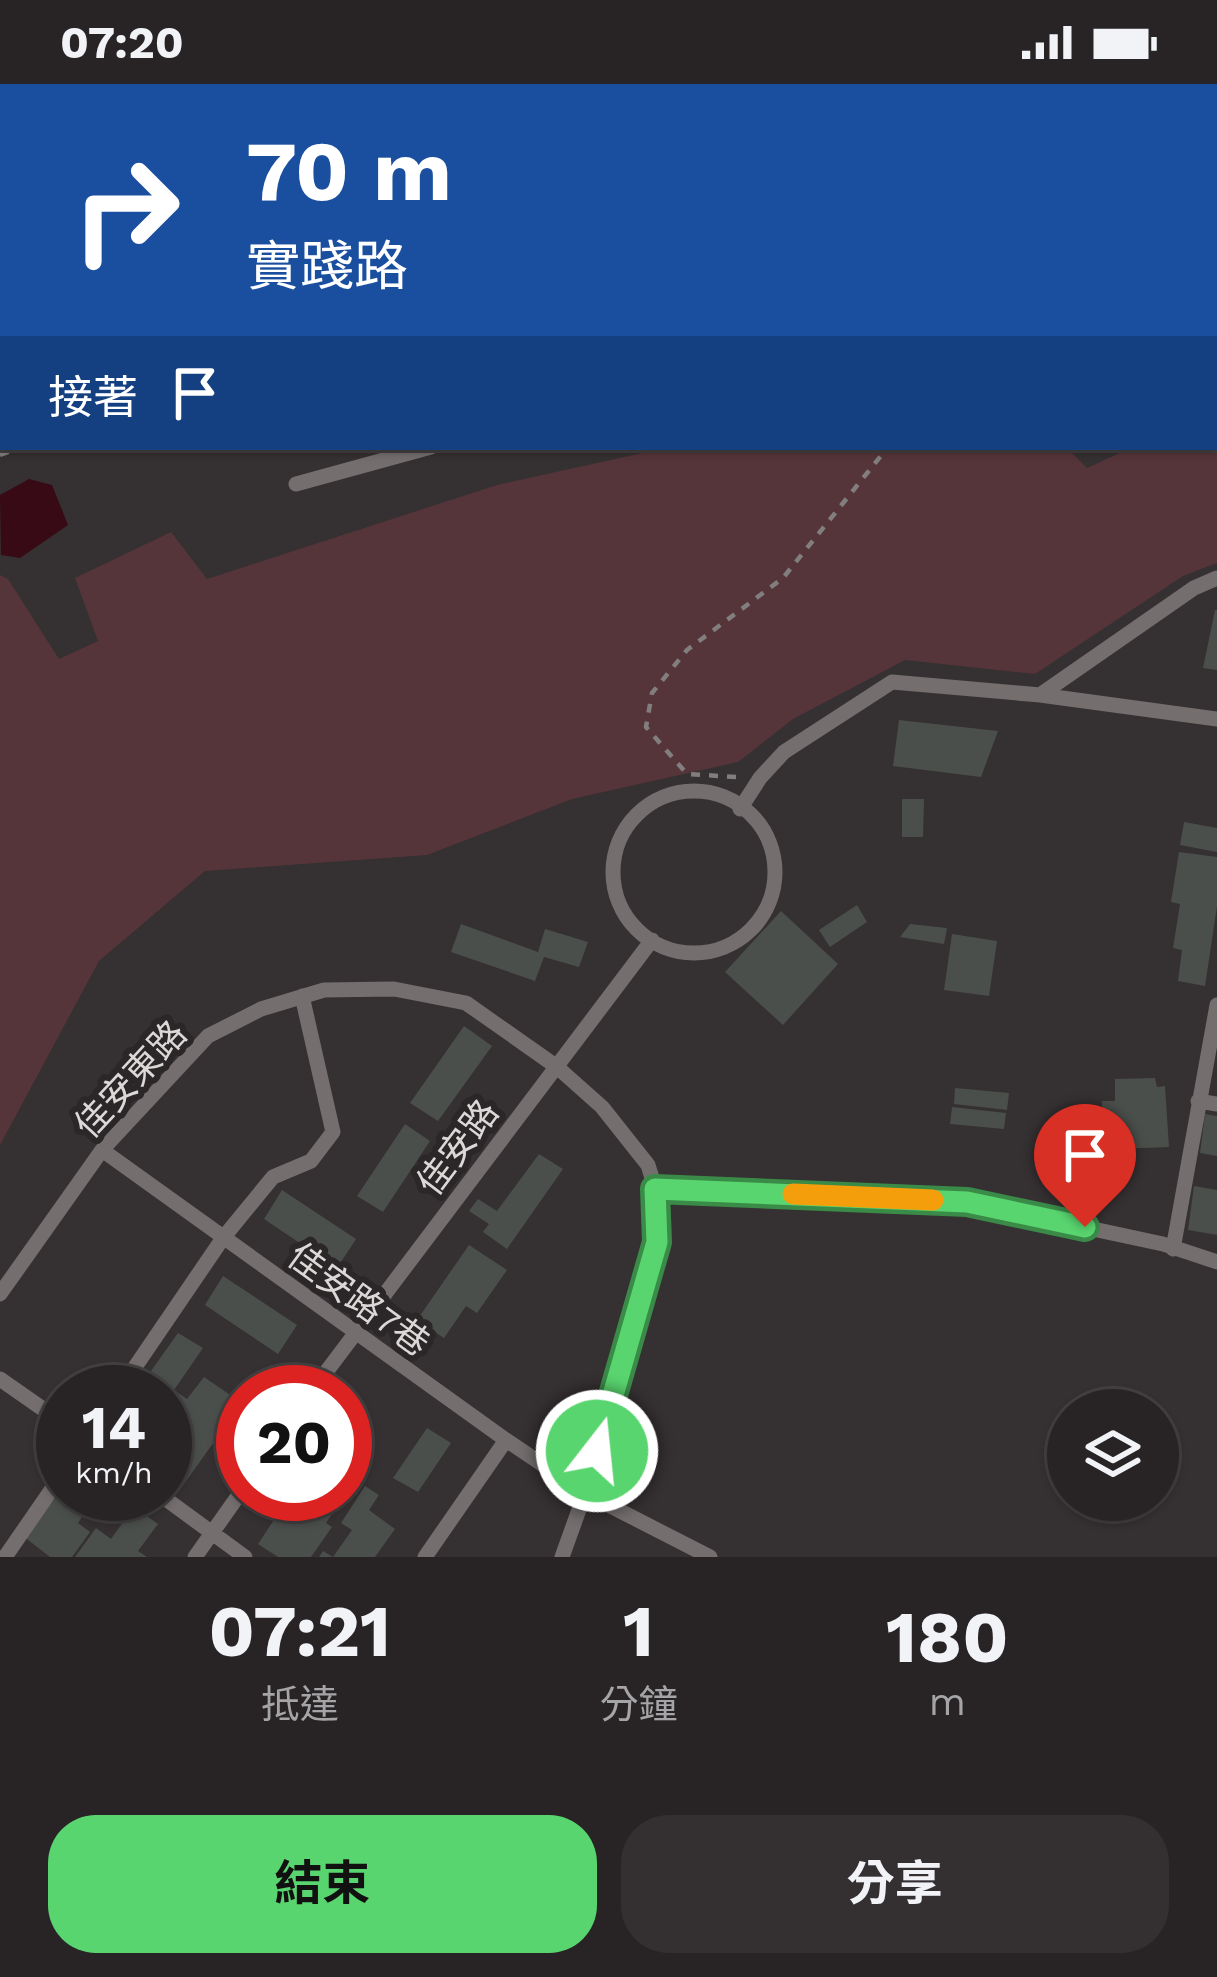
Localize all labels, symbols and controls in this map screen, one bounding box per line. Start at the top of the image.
text: 07:20 [60,16,184,69]
text: 70 m [246,122,452,220]
icon: right [48,132,204,288]
text: 實踐路 [246,235,408,298]
icon: arrive [162,360,228,426]
text: 接著 [48,371,138,424]
street label: 佳安東路 [66,1013,195,1147]
street label: 佳安路 [409,1092,507,1203]
pin [1034,1104,1136,1227]
icon: arrive [1052,1122,1118,1188]
street label: 佳安路7巷 [280,1235,437,1365]
speed limit sign: 20 [216,1365,372,1521]
position arrow [534,1388,660,1514]
map controls [1047,1389,1179,1521]
button: layers [1047,1389,1179,1521]
text: 14 [82,1392,146,1463]
text: km/h [75,1455,153,1490]
text: 07:21 [208,1589,391,1673]
text: 1 [623,1589,654,1673]
text: 180 [886,1595,1009,1679]
text: m [929,1679,966,1724]
text: 抵達 [261,1682,339,1727]
text: 分鐘 [600,1682,678,1727]
button: 結束 [48,1815,597,1953]
button: 分享 [621,1815,1169,1953]

